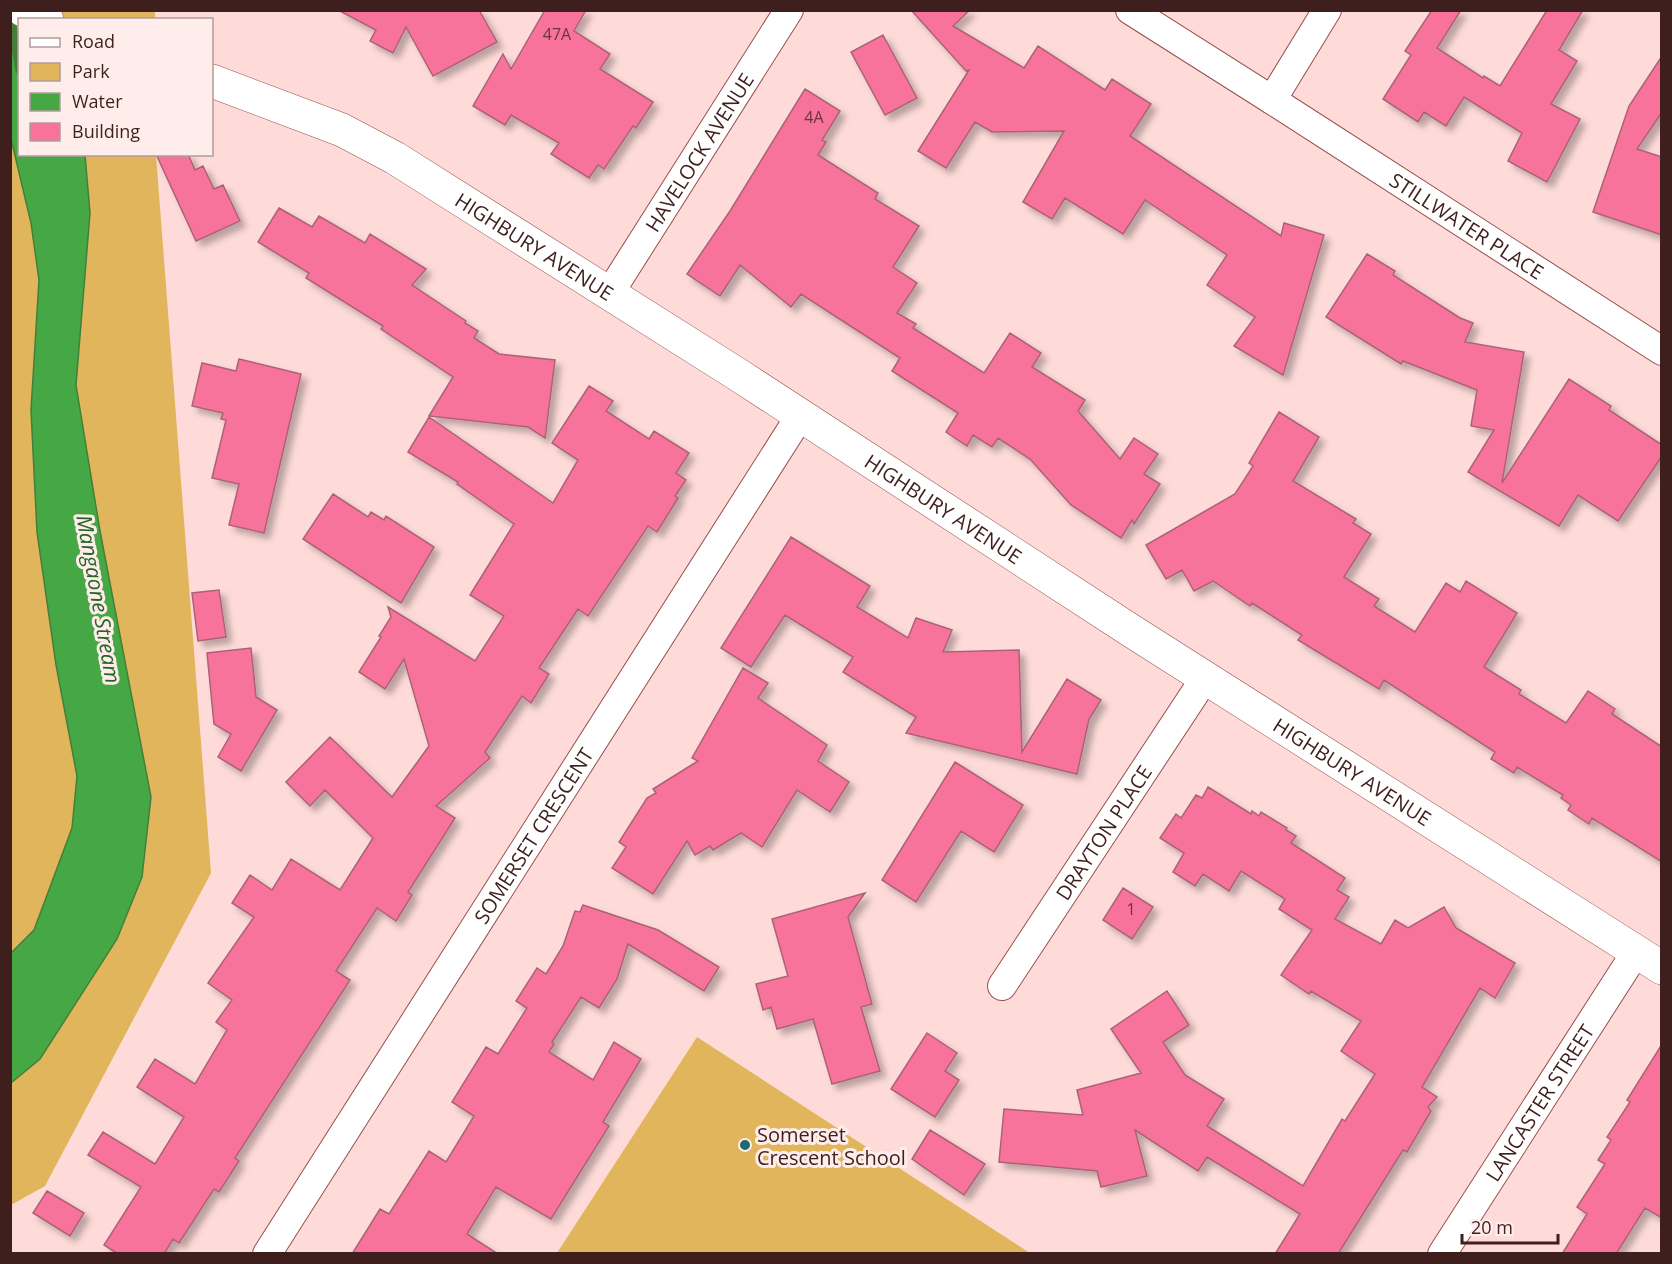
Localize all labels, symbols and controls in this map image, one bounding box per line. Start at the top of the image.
legend [18,18,213,156]
house number: 47A [543,23,572,45]
text: Road [72,29,115,53]
text: Park [72,59,110,83]
street label: HAVELOCK AVENUE [639,68,759,237]
text: Water [72,89,123,113]
house number: 4A [804,106,825,128]
text: Building [72,119,140,143]
street label: STILLWATER PLACE [1385,166,1549,285]
street label: HIGHBURY AVENUE [450,186,619,306]
street label: HIGHBURY AVENUE [860,448,1027,570]
water label: Mangaone Stream [70,513,128,685]
street label: HIGHBURY AVENUE [1268,711,1437,832]
street label: SOMERSET CRESCENT [467,743,599,928]
street label: DRAYTON PLACE [1049,760,1158,905]
house number: 1 [1126,898,1136,920]
street label: LANCASTER STREET [1479,1019,1600,1186]
place label: Somerset Crescent School [757,1121,906,1171]
marker: Somerset Crescent School [738,1138,752,1152]
scale bar [1462,1207,1558,1245]
text: 20 m [1471,1215,1513,1239]

